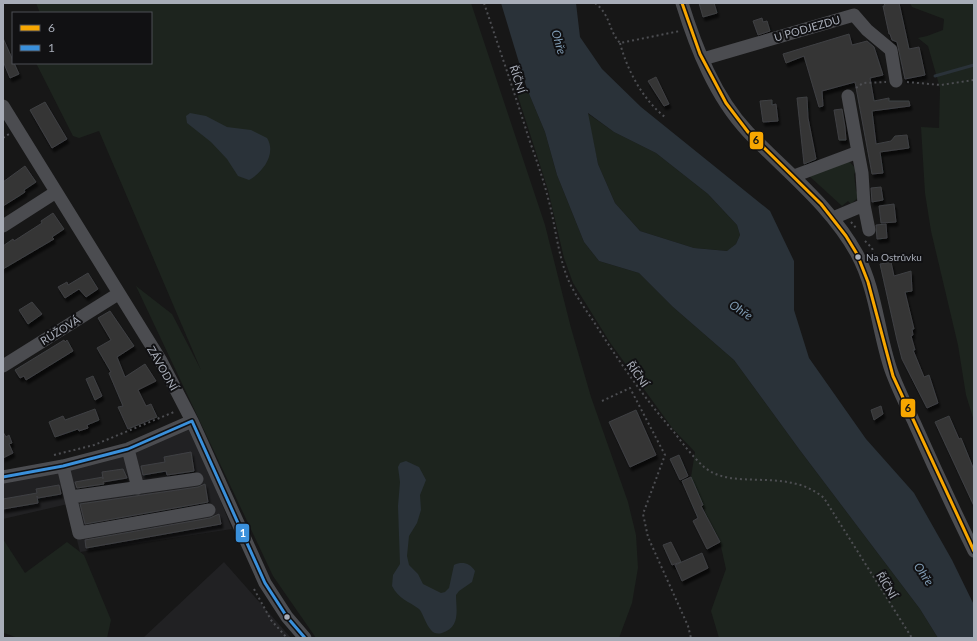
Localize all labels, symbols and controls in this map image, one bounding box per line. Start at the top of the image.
legend [12,12,152,64]
street label: U PODJEZDU [772,12,842,44]
text: 6 [48,20,55,35]
water label: Ohře [548,28,570,56]
text: 1 [48,40,55,55]
street label: ŘÍČNÍ [507,63,529,96]
line badge: 6 [749,131,764,150]
text: 6 [753,133,760,146]
place label: Na Ostrůvku [866,251,922,263]
marker: Na Ostrůvku [853,252,863,262]
water label: Ohře [727,297,756,323]
street label: RŮŽOVÁ [38,312,83,347]
street label: ZÁVODNÍ [145,343,181,393]
street label: ŘÍČNÍ [624,358,652,390]
line badge: 6 [900,398,916,418]
text: 6 [905,401,912,414]
line badge: 1 [235,523,250,543]
text: 1 [240,526,246,539]
water label: Ohře [911,560,937,589]
street label: ŘÍČNÍ [874,569,900,601]
unlabelled marker [282,612,292,622]

